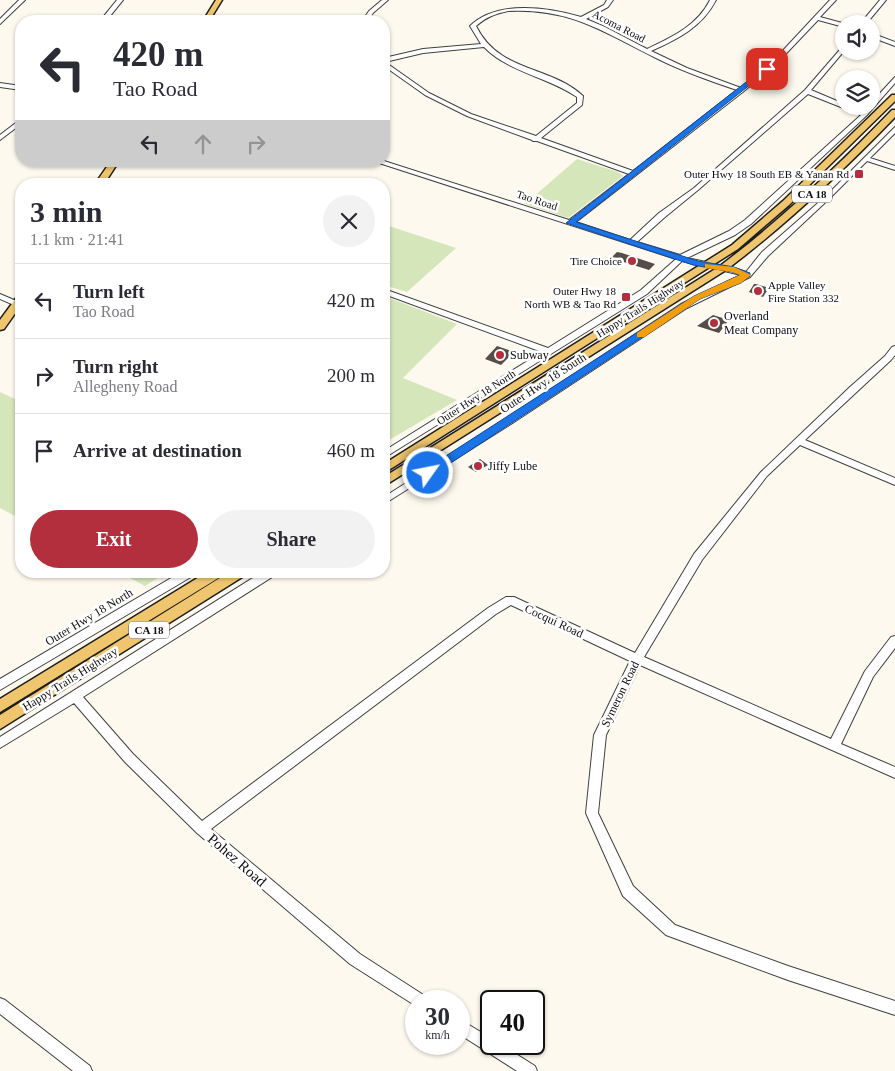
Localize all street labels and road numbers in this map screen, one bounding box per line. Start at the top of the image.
street label: Acoma Road [591,8,648,45]
road number: CA 18 [792,185,832,202]
street label: Tao Road [515,188,559,212]
street label: Happy Trails Highway [594,276,686,340]
street label: Outer Hwy 18 South [497,350,589,416]
street label: Outer Hwy 18 North [434,367,518,427]
street label: Outer Hwy 18 North [43,585,135,649]
street label: Cocqui Road [522,601,586,641]
road number: CA 18 [129,622,169,638]
street label: Happy Trails Highway [20,644,120,714]
street label: Symeron Road [598,659,642,729]
street label: Pohez Road [205,830,270,890]

